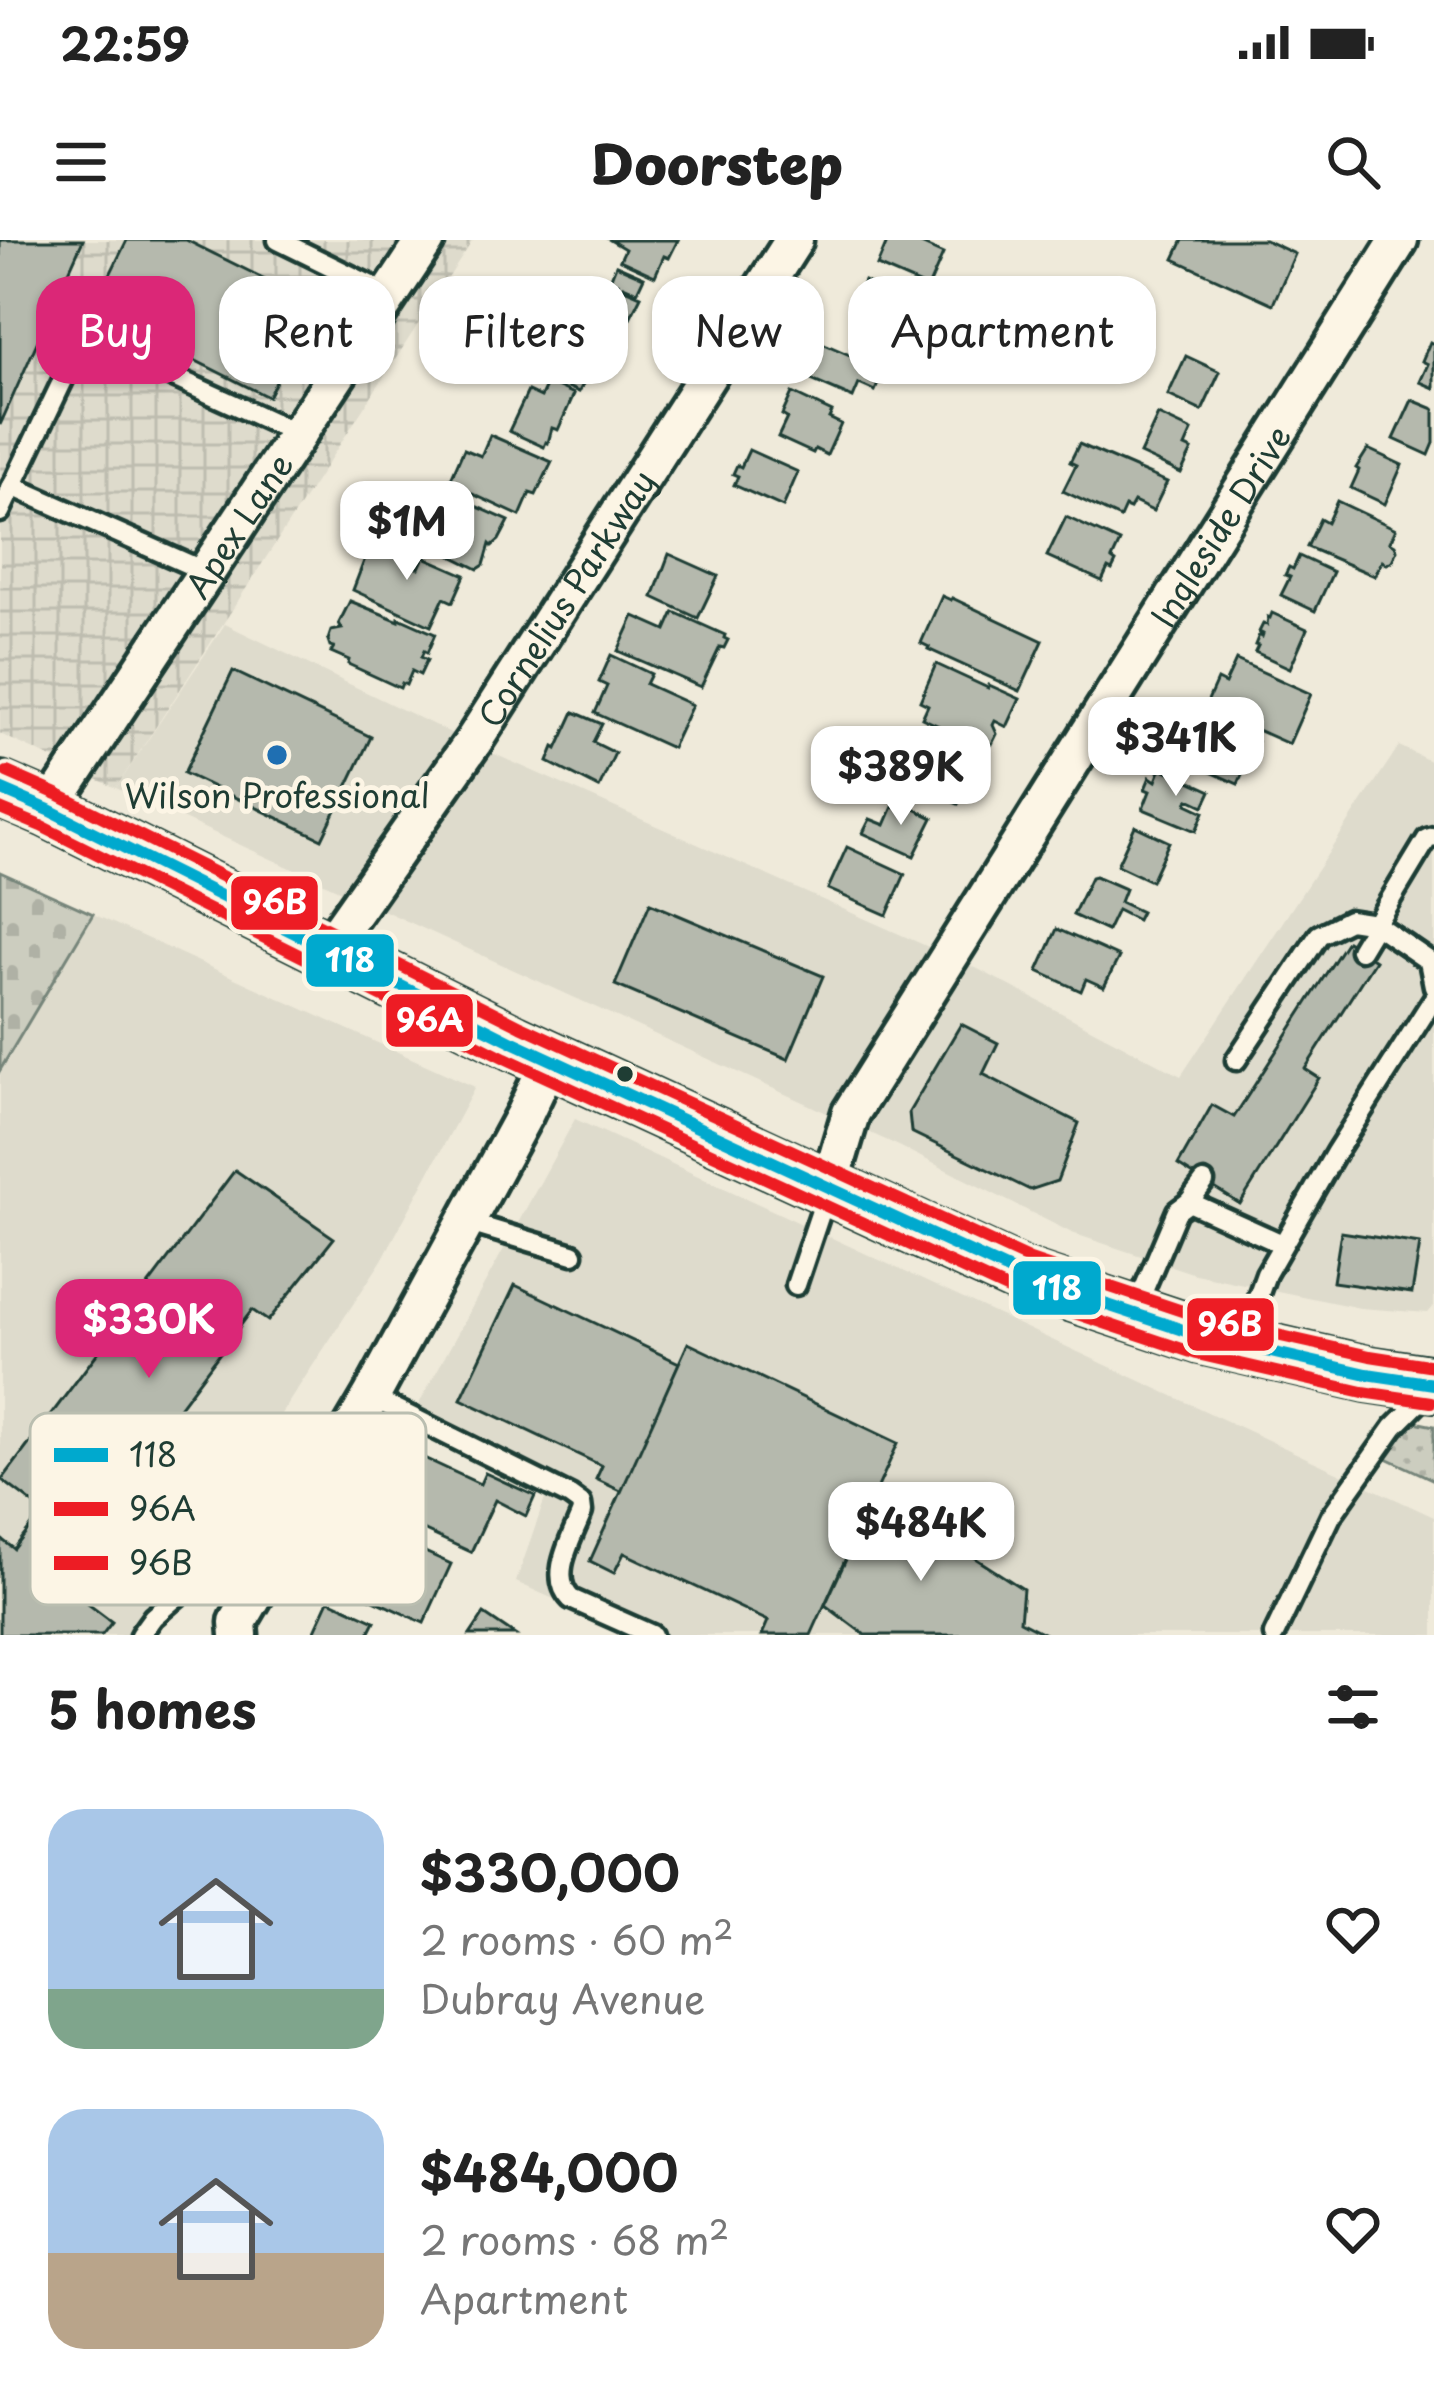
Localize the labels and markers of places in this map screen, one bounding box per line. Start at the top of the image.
pin: $1M [349,481,465,583]
pin: $341K [1092,697,1260,799]
pin: $389K [817,726,985,828]
marker: Wilson Professional [264,742,290,768]
place label: Wilson Professional [124,769,430,819]
unlabelled marker [614,1063,636,1085]
pin: $330K [65,1279,233,1381]
pin: $484K [837,1482,1005,1584]

